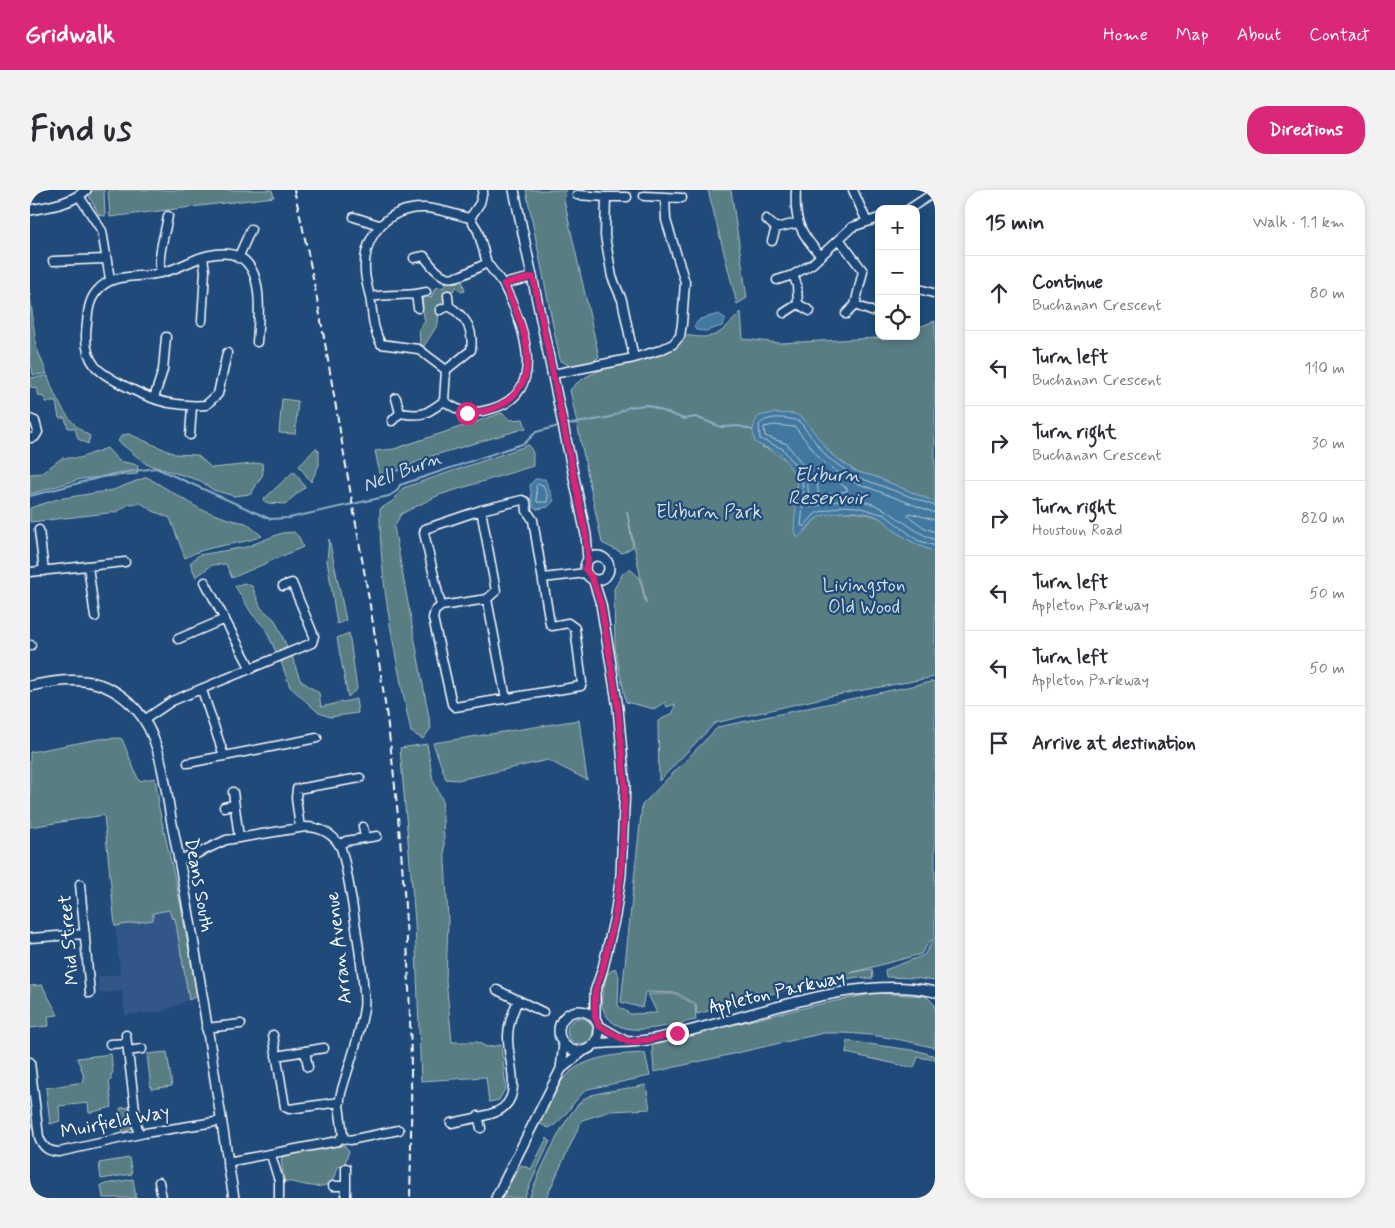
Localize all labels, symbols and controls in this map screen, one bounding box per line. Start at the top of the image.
text: Gridwalk [25,20,115,51]
text: Home [1103,23,1148,47]
text: Map [1176,23,1209,47]
text: About [1237,23,1281,47]
text: Contact [1309,23,1370,47]
button: Directions [1247,106,1365,154]
text: Find us [30,107,132,153]
map controls [875,205,920,340]
button: + [875,205,920,250]
text: 15 min [985,209,1045,237]
text: Walk · 1.1 km [1253,212,1345,233]
button: − [875,250,920,295]
text: Continue [1032,270,1103,295]
icon: ahead [985,279,1013,307]
text: 80 m [1310,283,1345,304]
button: locate [875,295,920,340]
text: Buchanan Crescent [1032,295,1162,316]
text: Turn left [1032,345,1108,370]
icon: left [985,354,1013,382]
text: 110 m [1304,358,1345,379]
text: Buchanan Crescent [1032,370,1162,391]
route start [456,402,479,425]
text: Turn right [1032,420,1116,445]
icon: right [985,429,1013,457]
text: 30 m [1312,433,1345,454]
water label: Nell Burn [359,444,446,499]
text: Buchanan Crescent [1032,445,1162,466]
water label: Eliburn Reservoir [788,462,869,512]
text: Turn right [1032,495,1116,520]
park label: Eliburn Park [656,500,762,525]
icon: right [985,504,1013,532]
text: 820 m [1301,508,1345,529]
text: Houstoun Road [1032,520,1123,541]
text: Turn left [1032,570,1108,595]
park label: Livingston Old Wood [822,573,906,620]
icon: left [985,579,1013,607]
text: 50 m [1309,583,1345,604]
text: Appleton Parkway [1032,595,1149,616]
text: Turn left [1032,645,1108,670]
icon: left [985,654,1013,682]
text: 50 m [1309,658,1345,679]
text: Appleton Parkway [1032,670,1149,691]
icon: arrive [985,729,1013,757]
text: Arrive at destination [1032,731,1196,756]
street label: Deans South [178,836,220,934]
street label: Arran Avenue [320,890,358,1006]
street label: Mid Street [53,894,85,986]
street label: Appleton Parkway [706,964,848,1022]
route end [666,1022,689,1045]
street label: Muirfield Way [58,1099,172,1146]

